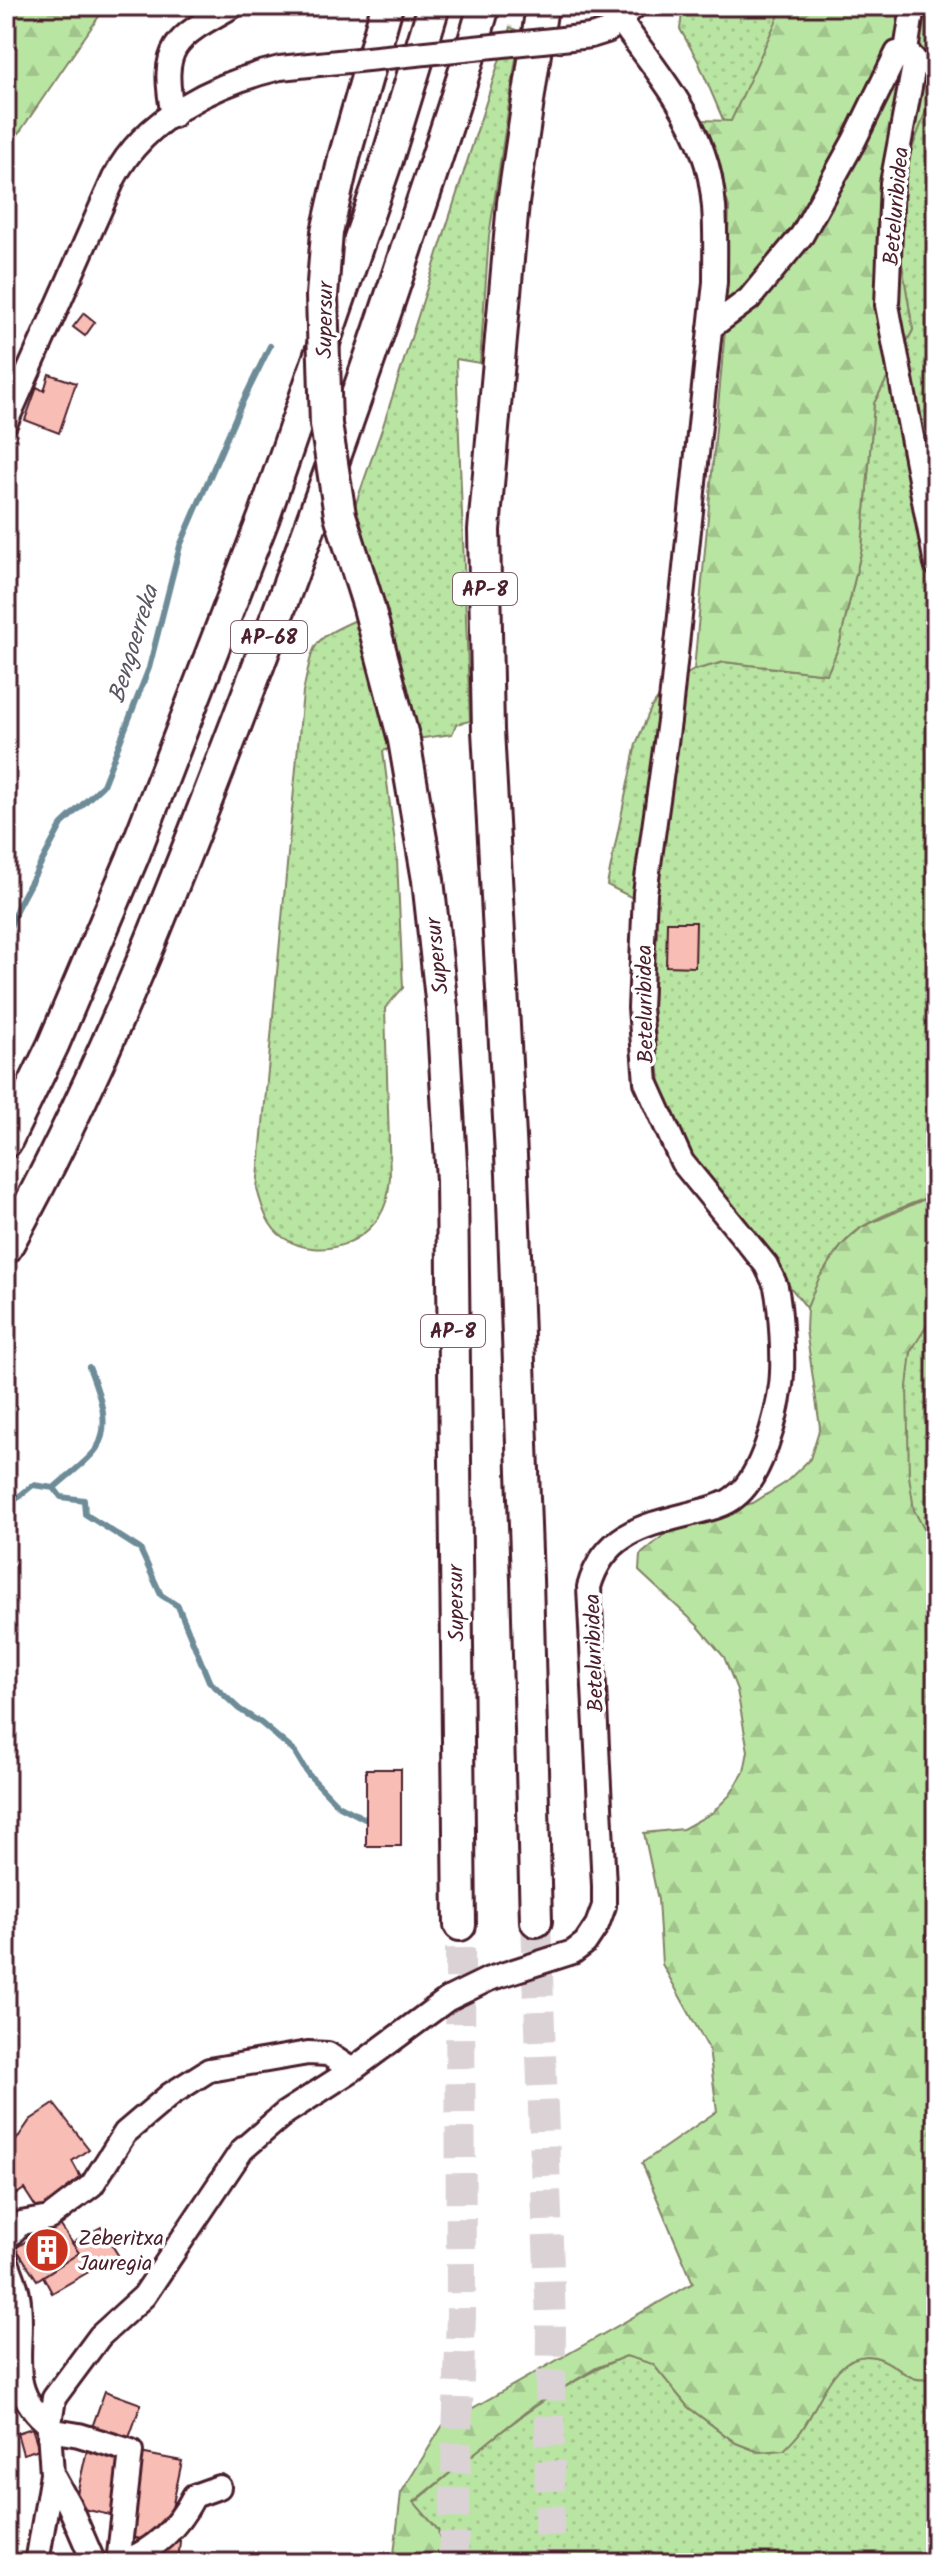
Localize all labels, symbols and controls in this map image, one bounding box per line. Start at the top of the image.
street label: Beteluribidea [875,146,920,267]
street label: Supersur [308,279,345,359]
road number: AP-8 [453,573,517,605]
water label: Bengoerreka [98,579,171,708]
road number: AP-68 [231,621,307,653]
street label: Supersur [417,914,460,996]
street label: Beteluribidea [628,944,665,1064]
road number: AP-8 [421,1315,485,1347]
street label: Supersur [439,1562,476,1642]
street label: Beteluribidea [576,1593,615,1713]
place label: Zeberitxa Jauregia [78,2222,164,2282]
building icon: Zeberitxa Jauregia [23,2226,71,2274]

